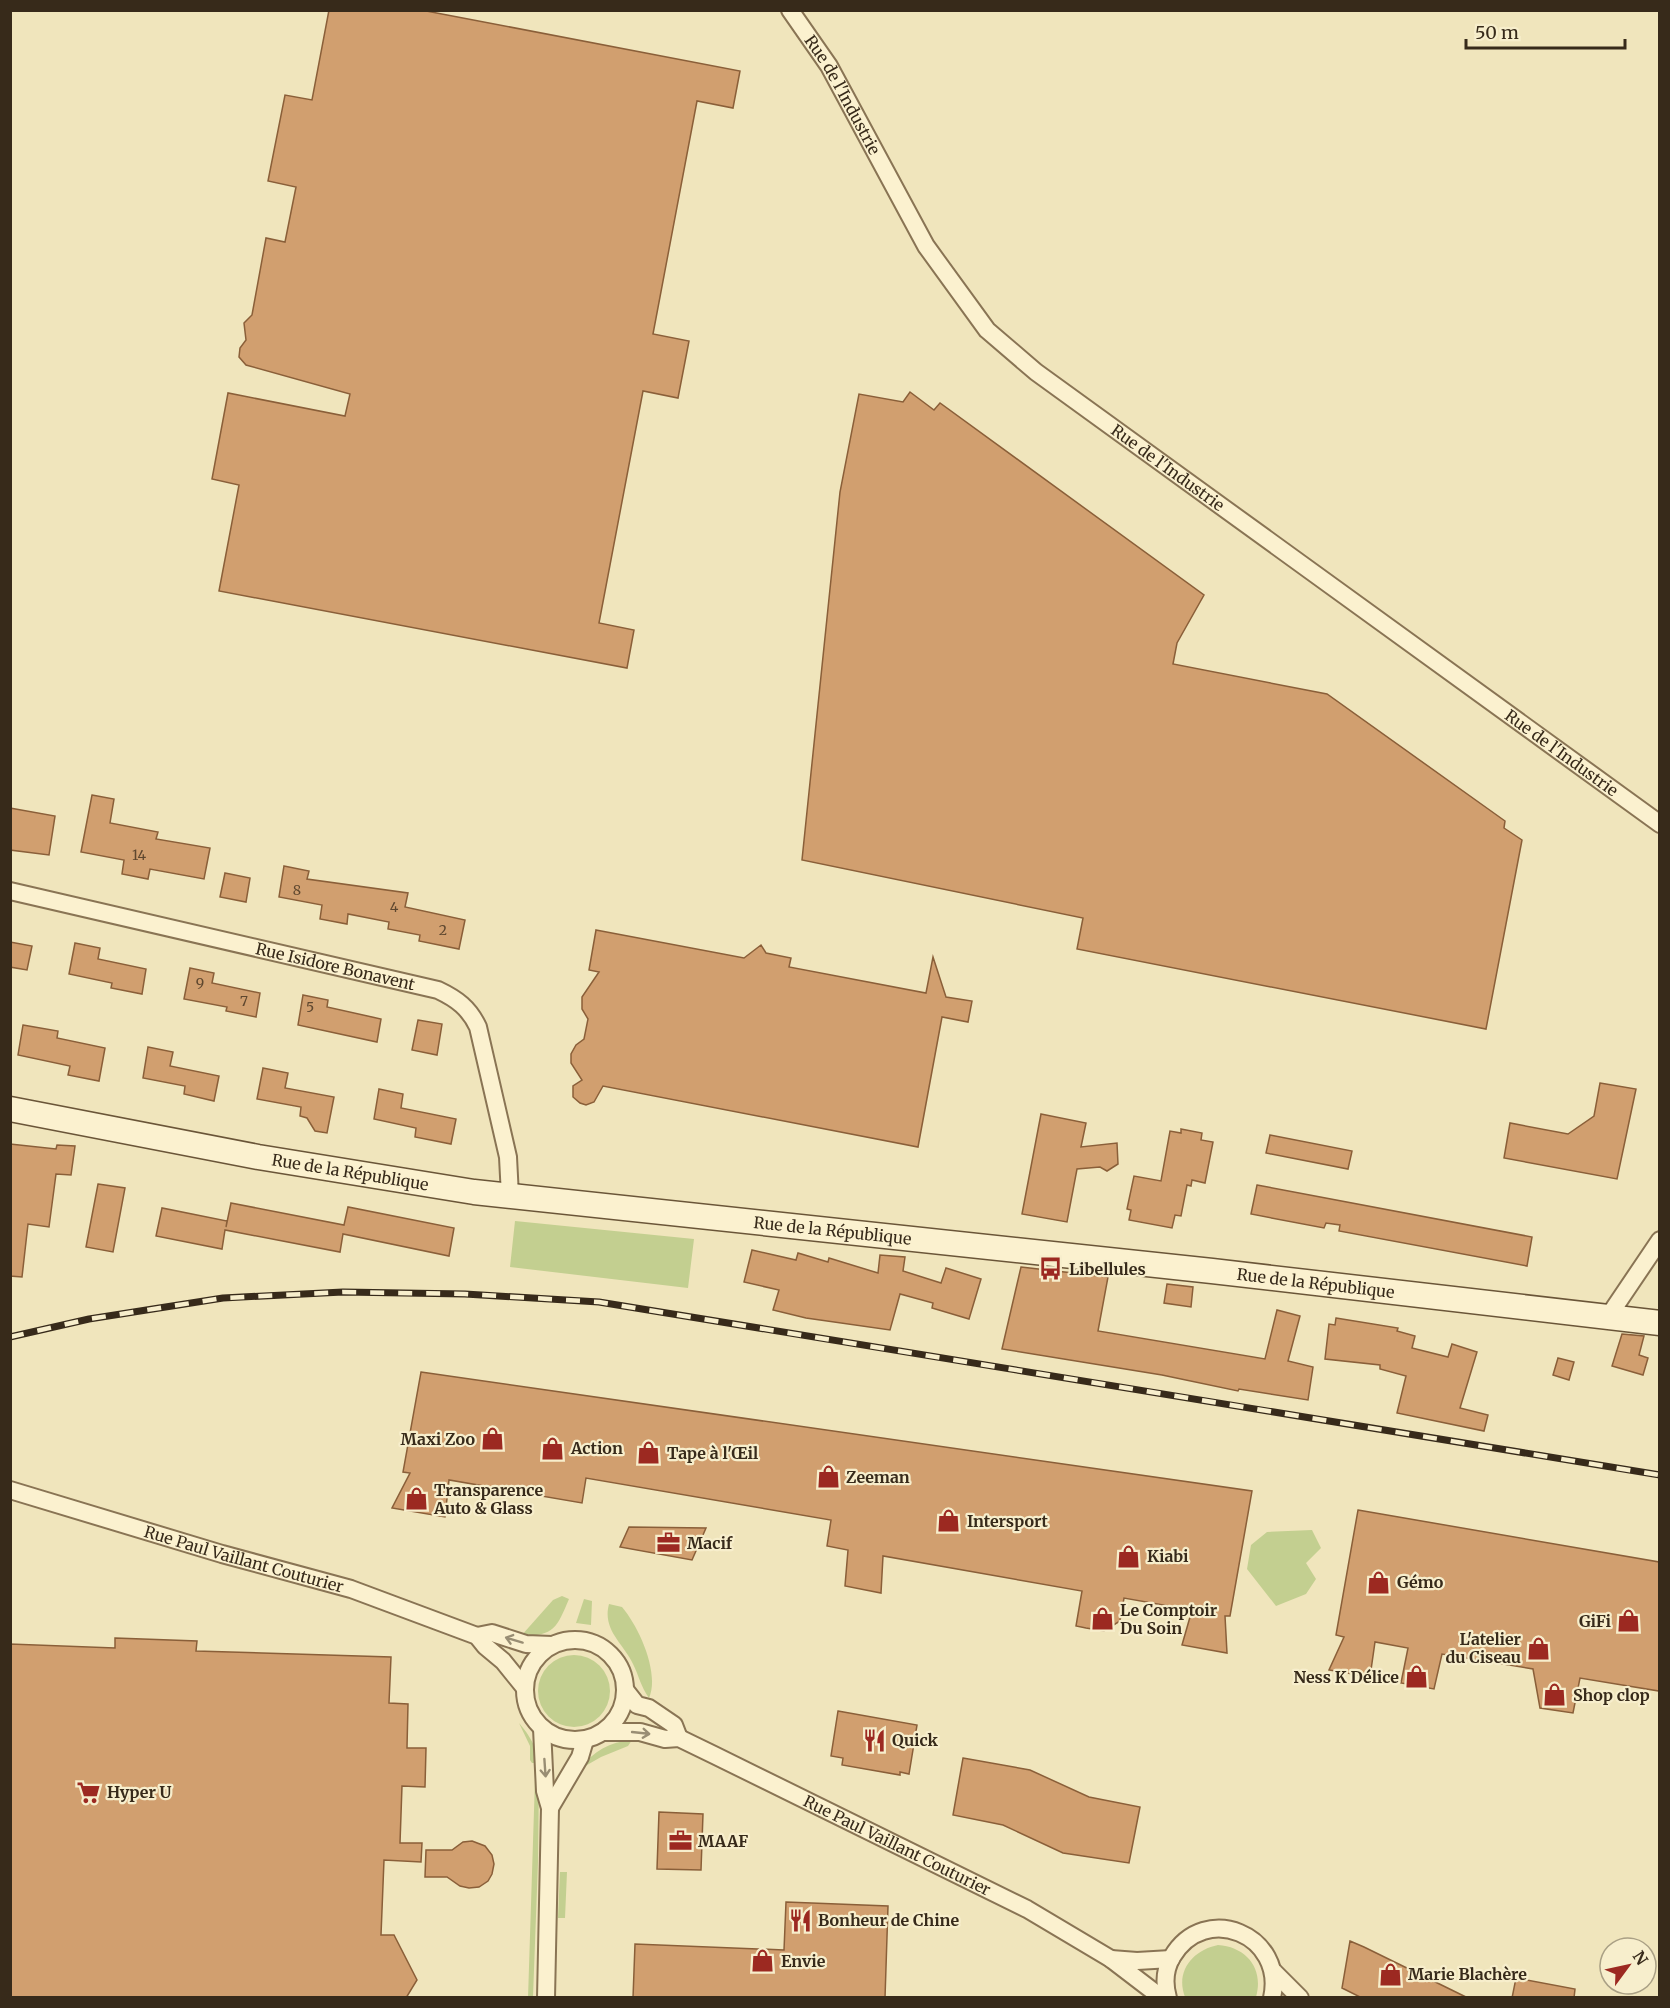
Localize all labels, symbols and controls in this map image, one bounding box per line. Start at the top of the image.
scale bar [1466,12,1625,50]
text: 50 m [1475,21,1519,44]
street label: Rue de l'Industrie [800,31,885,158]
street label: Rue de l'Industrie [1107,420,1228,515]
street label: Rue de l'Industrie [1501,705,1622,800]
house number: 14 [132,846,146,864]
house number: 8 [293,881,301,899]
house number: 4 [390,898,399,916]
house number: 2 [439,921,447,939]
street label: Rue Isidore Bonavent [254,938,418,995]
house number: 9 [196,974,204,992]
house number: 7 [240,992,248,1010]
house number: 5 [306,998,314,1016]
street label: Rue de la République [270,1149,430,1194]
street label: Rue de la République [753,1212,912,1249]
bus stop icon: Libellules [1038,1256,1064,1282]
place label: Libellules [1069,1259,1146,1279]
street label: Rue de la République [1236,1264,1396,1302]
shop icon: Maxi Zoo [480,1426,506,1452]
place label: Maxi Zoo [401,1429,475,1449]
shop icon: Action [540,1435,566,1461]
place label: Action [570,1438,623,1458]
shop icon: Tape à l'Œil [636,1440,662,1466]
place label: Tape à l'Œil [667,1443,758,1463]
shop icon: Zeeman [815,1464,841,1490]
place label: Zeeman [846,1467,910,1487]
place label: Transparence Auto & Glass [433,1480,543,1518]
shop icon: Transparence Auto & Glass [403,1486,429,1512]
shop icon: Intersport [936,1508,962,1534]
place label: Intersport [967,1511,1048,1531]
street label: Rue Paul Vaillant Couturier [142,1521,346,1597]
office icon: Macif [656,1530,682,1556]
place label: Macif [687,1533,733,1553]
shop icon: Kiabi [1116,1543,1142,1569]
place label: Kiabi [1147,1546,1189,1566]
shop icon: Gémo [1366,1569,1392,1595]
place label: Gémo [1397,1572,1444,1592]
place label: Le Comptoir Du Soin [1120,1600,1218,1638]
shop icon: Le Comptoir Du Soin [1089,1606,1115,1632]
shop icon: GiFi [1616,1608,1642,1634]
place label: GiFi [1579,1611,1612,1631]
place label: L'atelier du Ciseau [1445,1629,1522,1667]
one-way arrow [505,1634,524,1645]
shop icon: L'atelier du Ciseau [1526,1635,1552,1661]
shop icon: Ness K Délice [1404,1664,1430,1690]
place label: Ness K Délice [1293,1667,1399,1687]
shop icon: Shop clop [1542,1682,1568,1708]
place label: Shop clop [1573,1685,1650,1705]
restaurant icon: Quick [861,1727,887,1753]
one-way arrow [631,1728,651,1739]
place label: Quick [892,1730,939,1750]
one-way arrow [540,1758,551,1778]
supermarket icon: Hyper U [76,1779,102,1805]
place label: Hyper U [107,1782,172,1802]
street label: Rue Paul Vaillant Couturier [800,1791,994,1900]
office icon: MAAF [667,1828,693,1854]
place label: MAAF [698,1831,748,1851]
restaurant icon: Bonheur de Chine [787,1907,813,1933]
place label: Bonheur de Chine [818,1910,960,1930]
north arrow [1598,1936,1658,1996]
text: N [1629,1947,1653,1969]
shop icon: Envie [750,1948,776,1974]
place label: Envie [781,1951,826,1971]
shop icon: Marie Blachère [1377,1961,1403,1987]
place label: Marie Blachère [1408,1964,1527,1984]

